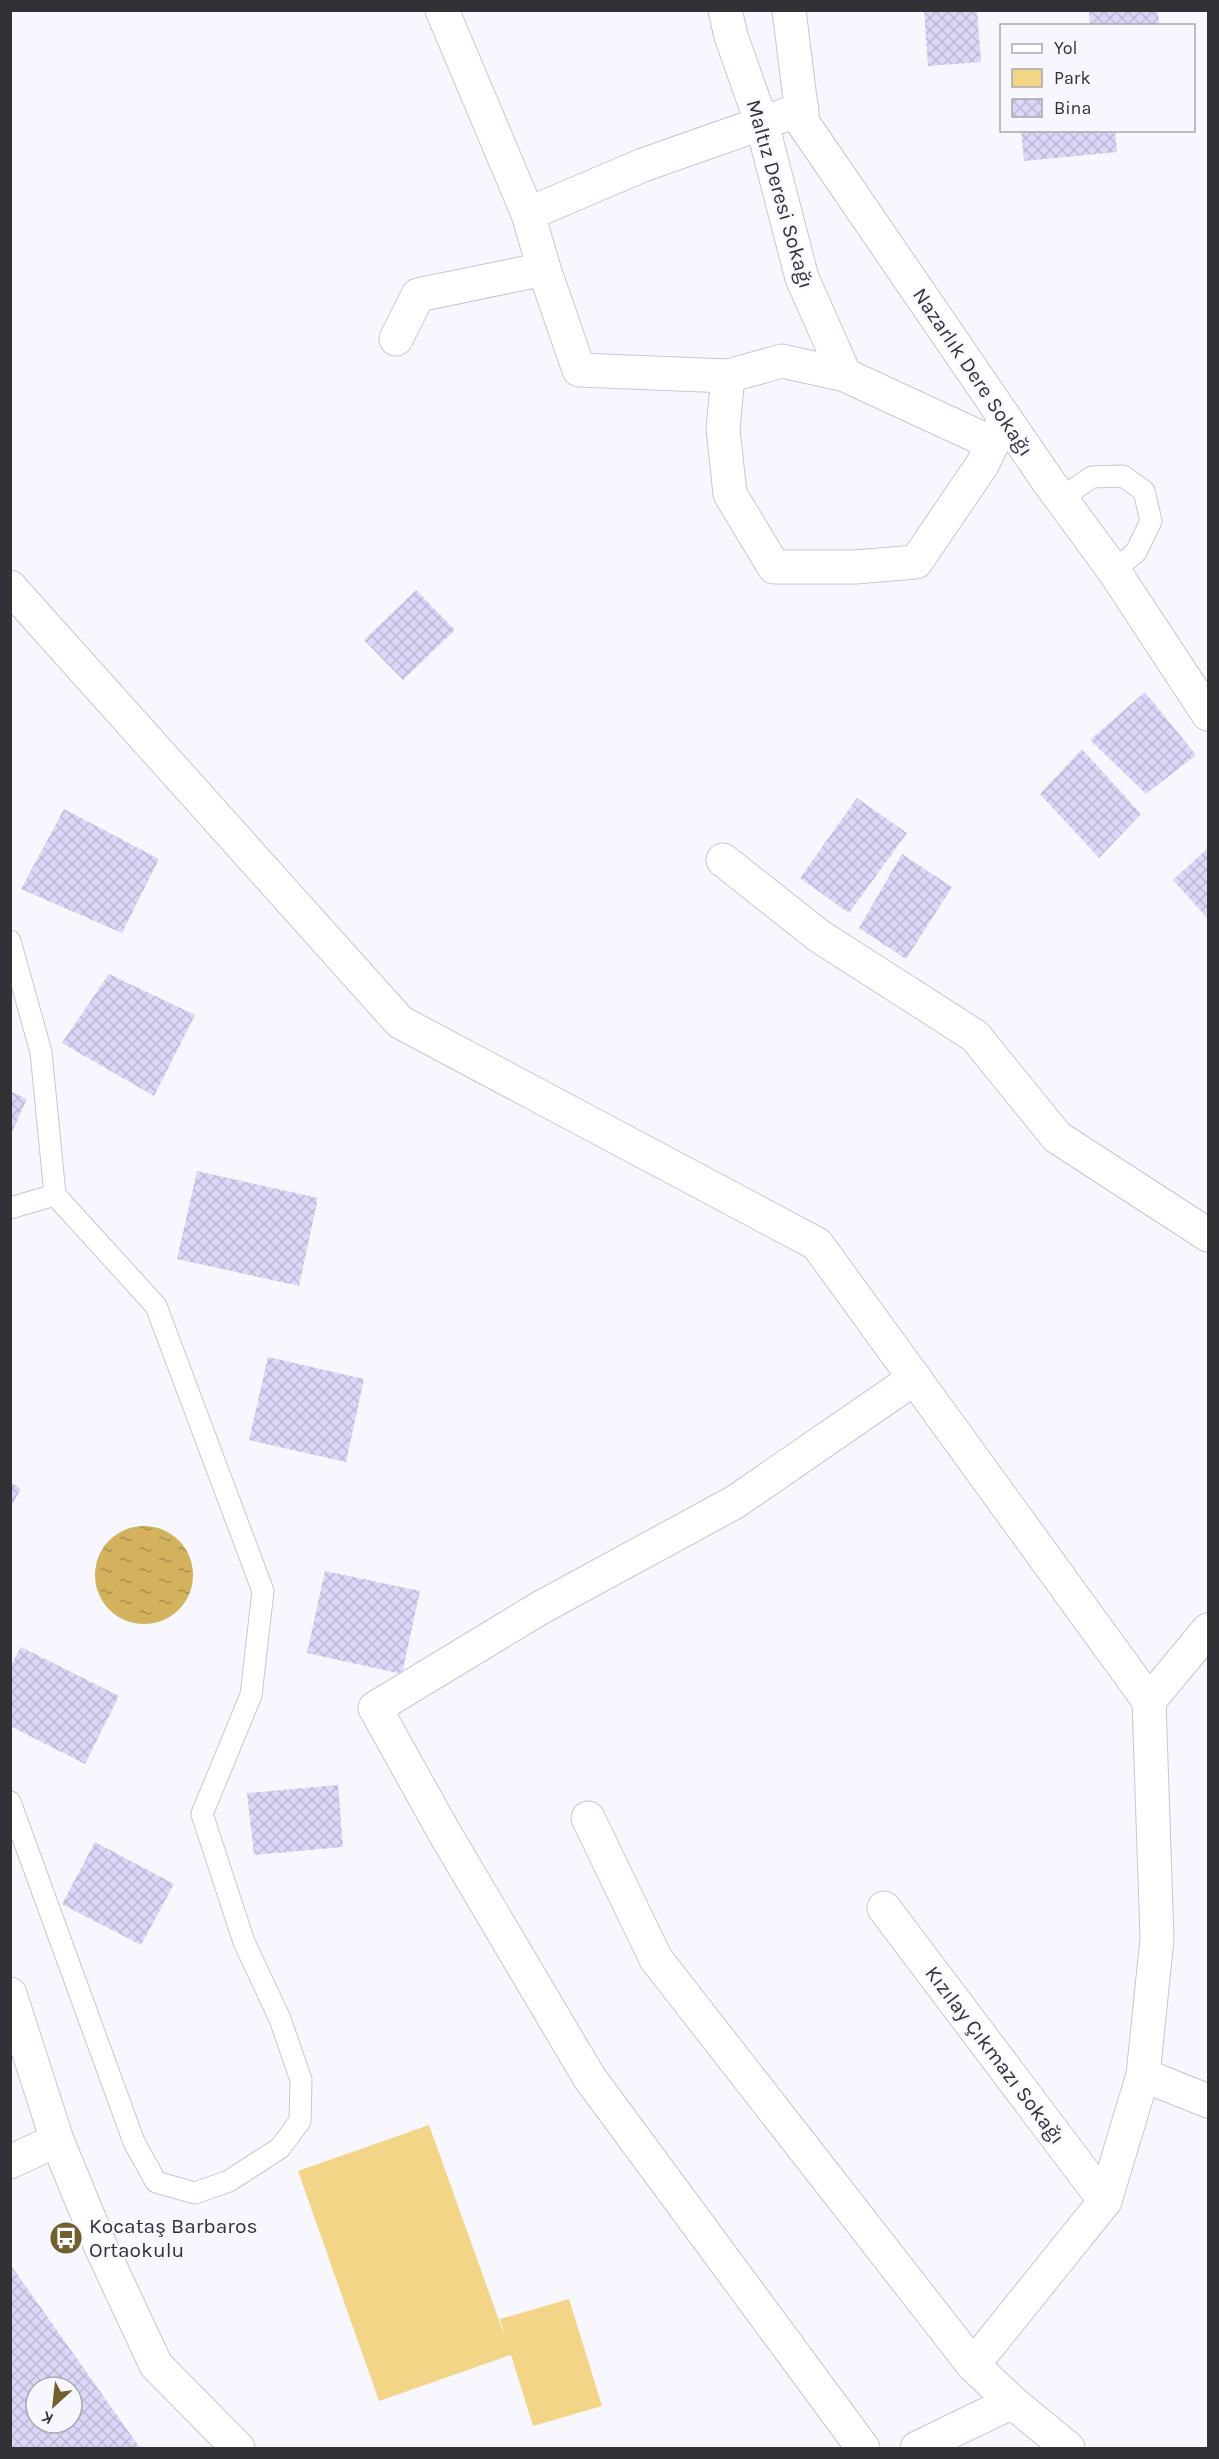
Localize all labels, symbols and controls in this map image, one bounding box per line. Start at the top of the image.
legend [1000,24,1195,132]
text: Yol [1054,37,1078,59]
text: Park [1054,67,1091,89]
street label: Maltız Deresi Sokağı [742,97,818,291]
text: Bina [1054,97,1091,119]
street label: Nazarlık Dere Sokağı [908,283,1038,461]
street label: Kızılay Çıkmazı Sokağı [920,1961,1070,2149]
place label: Kocataş Barbaros Ortaokulu [89,2214,257,2262]
bus stop icon: Kocataş Barbaros Ortaokulu [48,2220,84,2256]
north arrow [24,2375,84,2435]
text: K [38,2407,56,2429]

